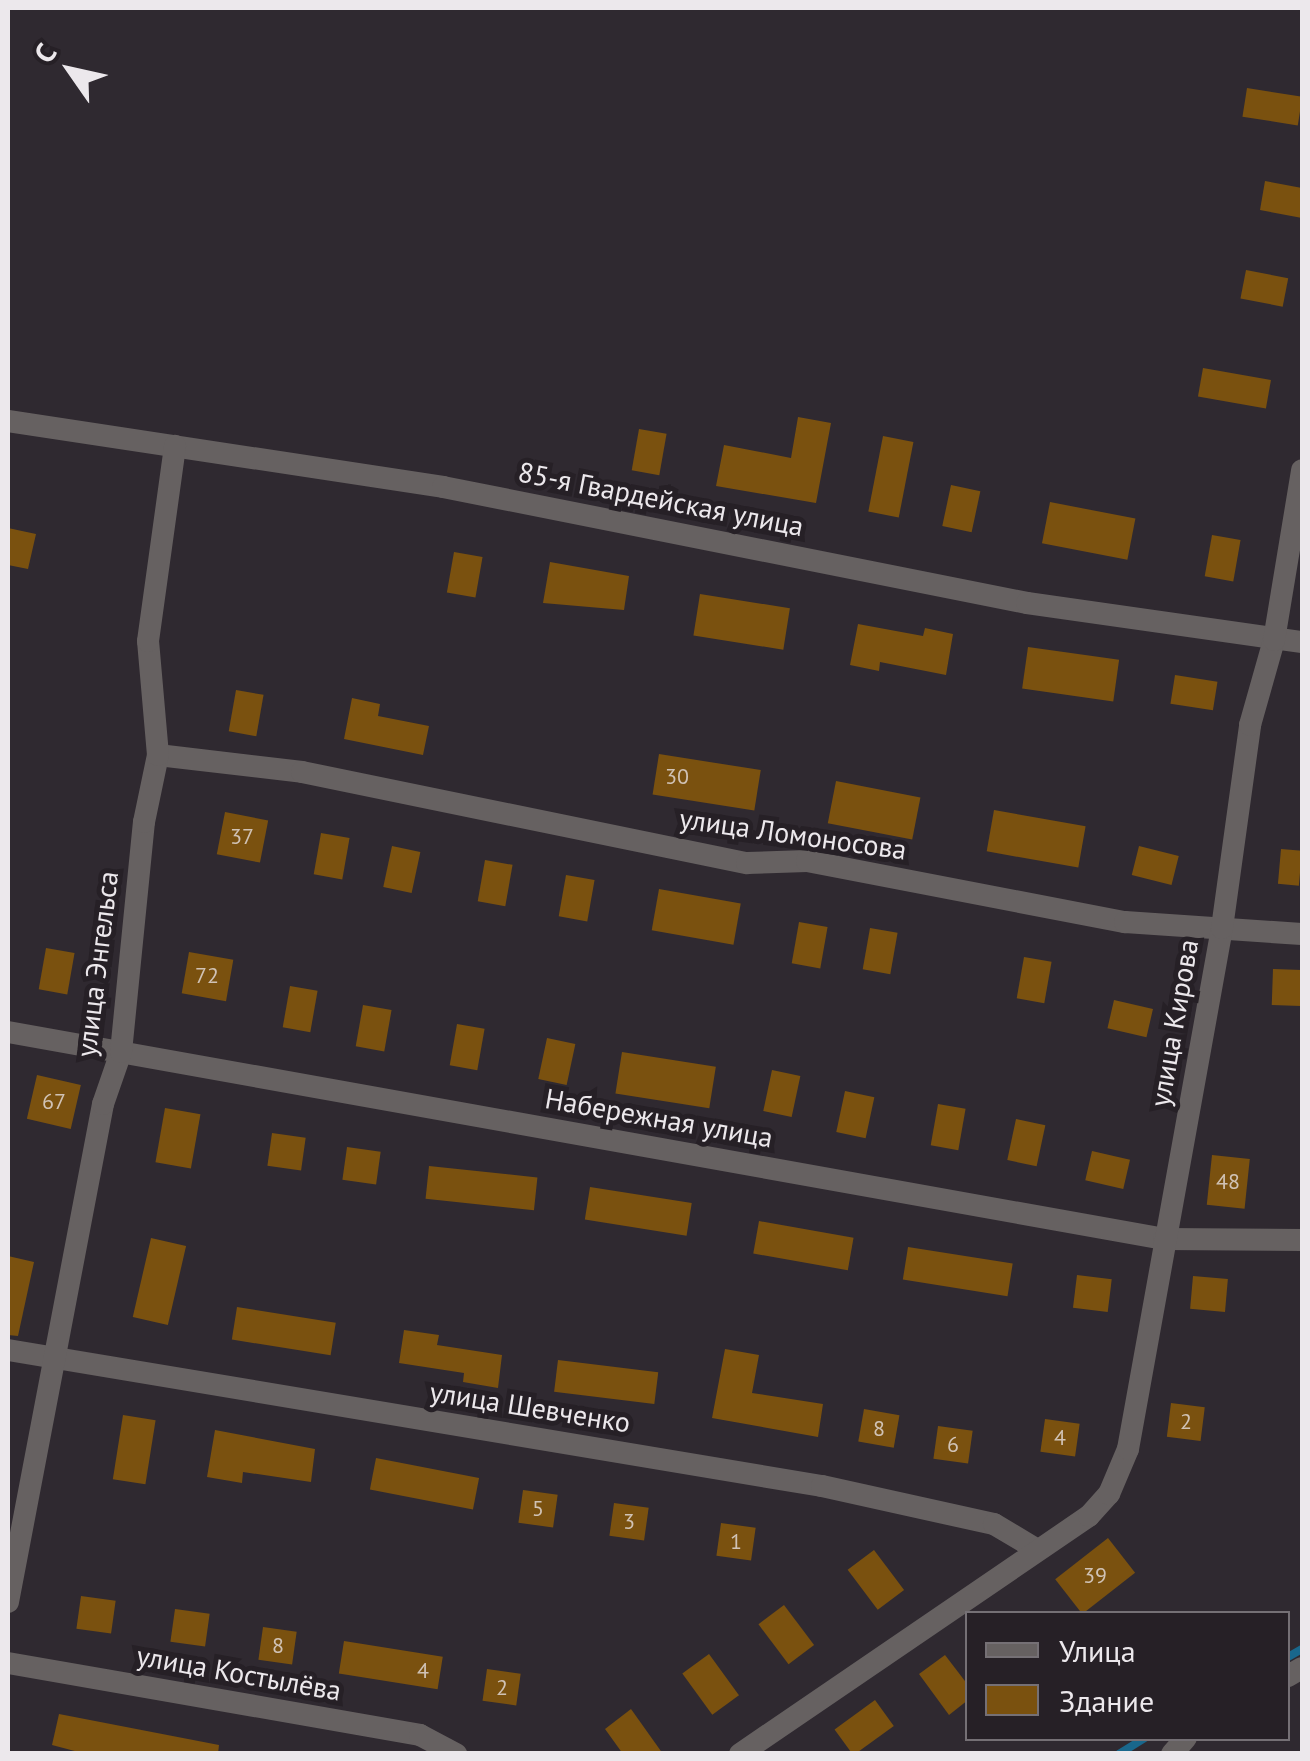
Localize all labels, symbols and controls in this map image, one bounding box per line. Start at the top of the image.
north arrow [20,20,120,120]
text: С [25,36,64,70]
street label: 85-я Гвардейская улица [515,455,807,543]
house number: 30 [665,764,689,790]
street label: улица Ломоносова [677,801,909,867]
house number: 37 [230,824,254,850]
street label: улица Энгельса [69,869,125,1059]
street label: улица Кирова [1143,937,1205,1109]
house number: 72 [195,963,219,989]
street label: Набережная улица [543,1081,775,1155]
house number: 67 [42,1089,66,1115]
house number: 48 [1216,1169,1240,1195]
street label: улица Шевченко [427,1375,633,1439]
house number: 2 [1180,1409,1192,1435]
house number: 8 [873,1416,885,1442]
house number: 4 [1054,1425,1066,1451]
house number: 6 [947,1432,959,1458]
house number: 5 [532,1496,544,1522]
house number: 3 [623,1509,635,1535]
house number: 1 [730,1529,742,1555]
house number: 39 [1083,1563,1107,1589]
legend [965,1611,1290,1741]
text: Улица [1059,1631,1136,1670]
house number: 8 [272,1633,284,1659]
street label: улица Костылёва [134,1638,344,1708]
house number: 4 [417,1658,429,1684]
house number: 2 [496,1675,508,1701]
text: Здание [1059,1681,1154,1720]

